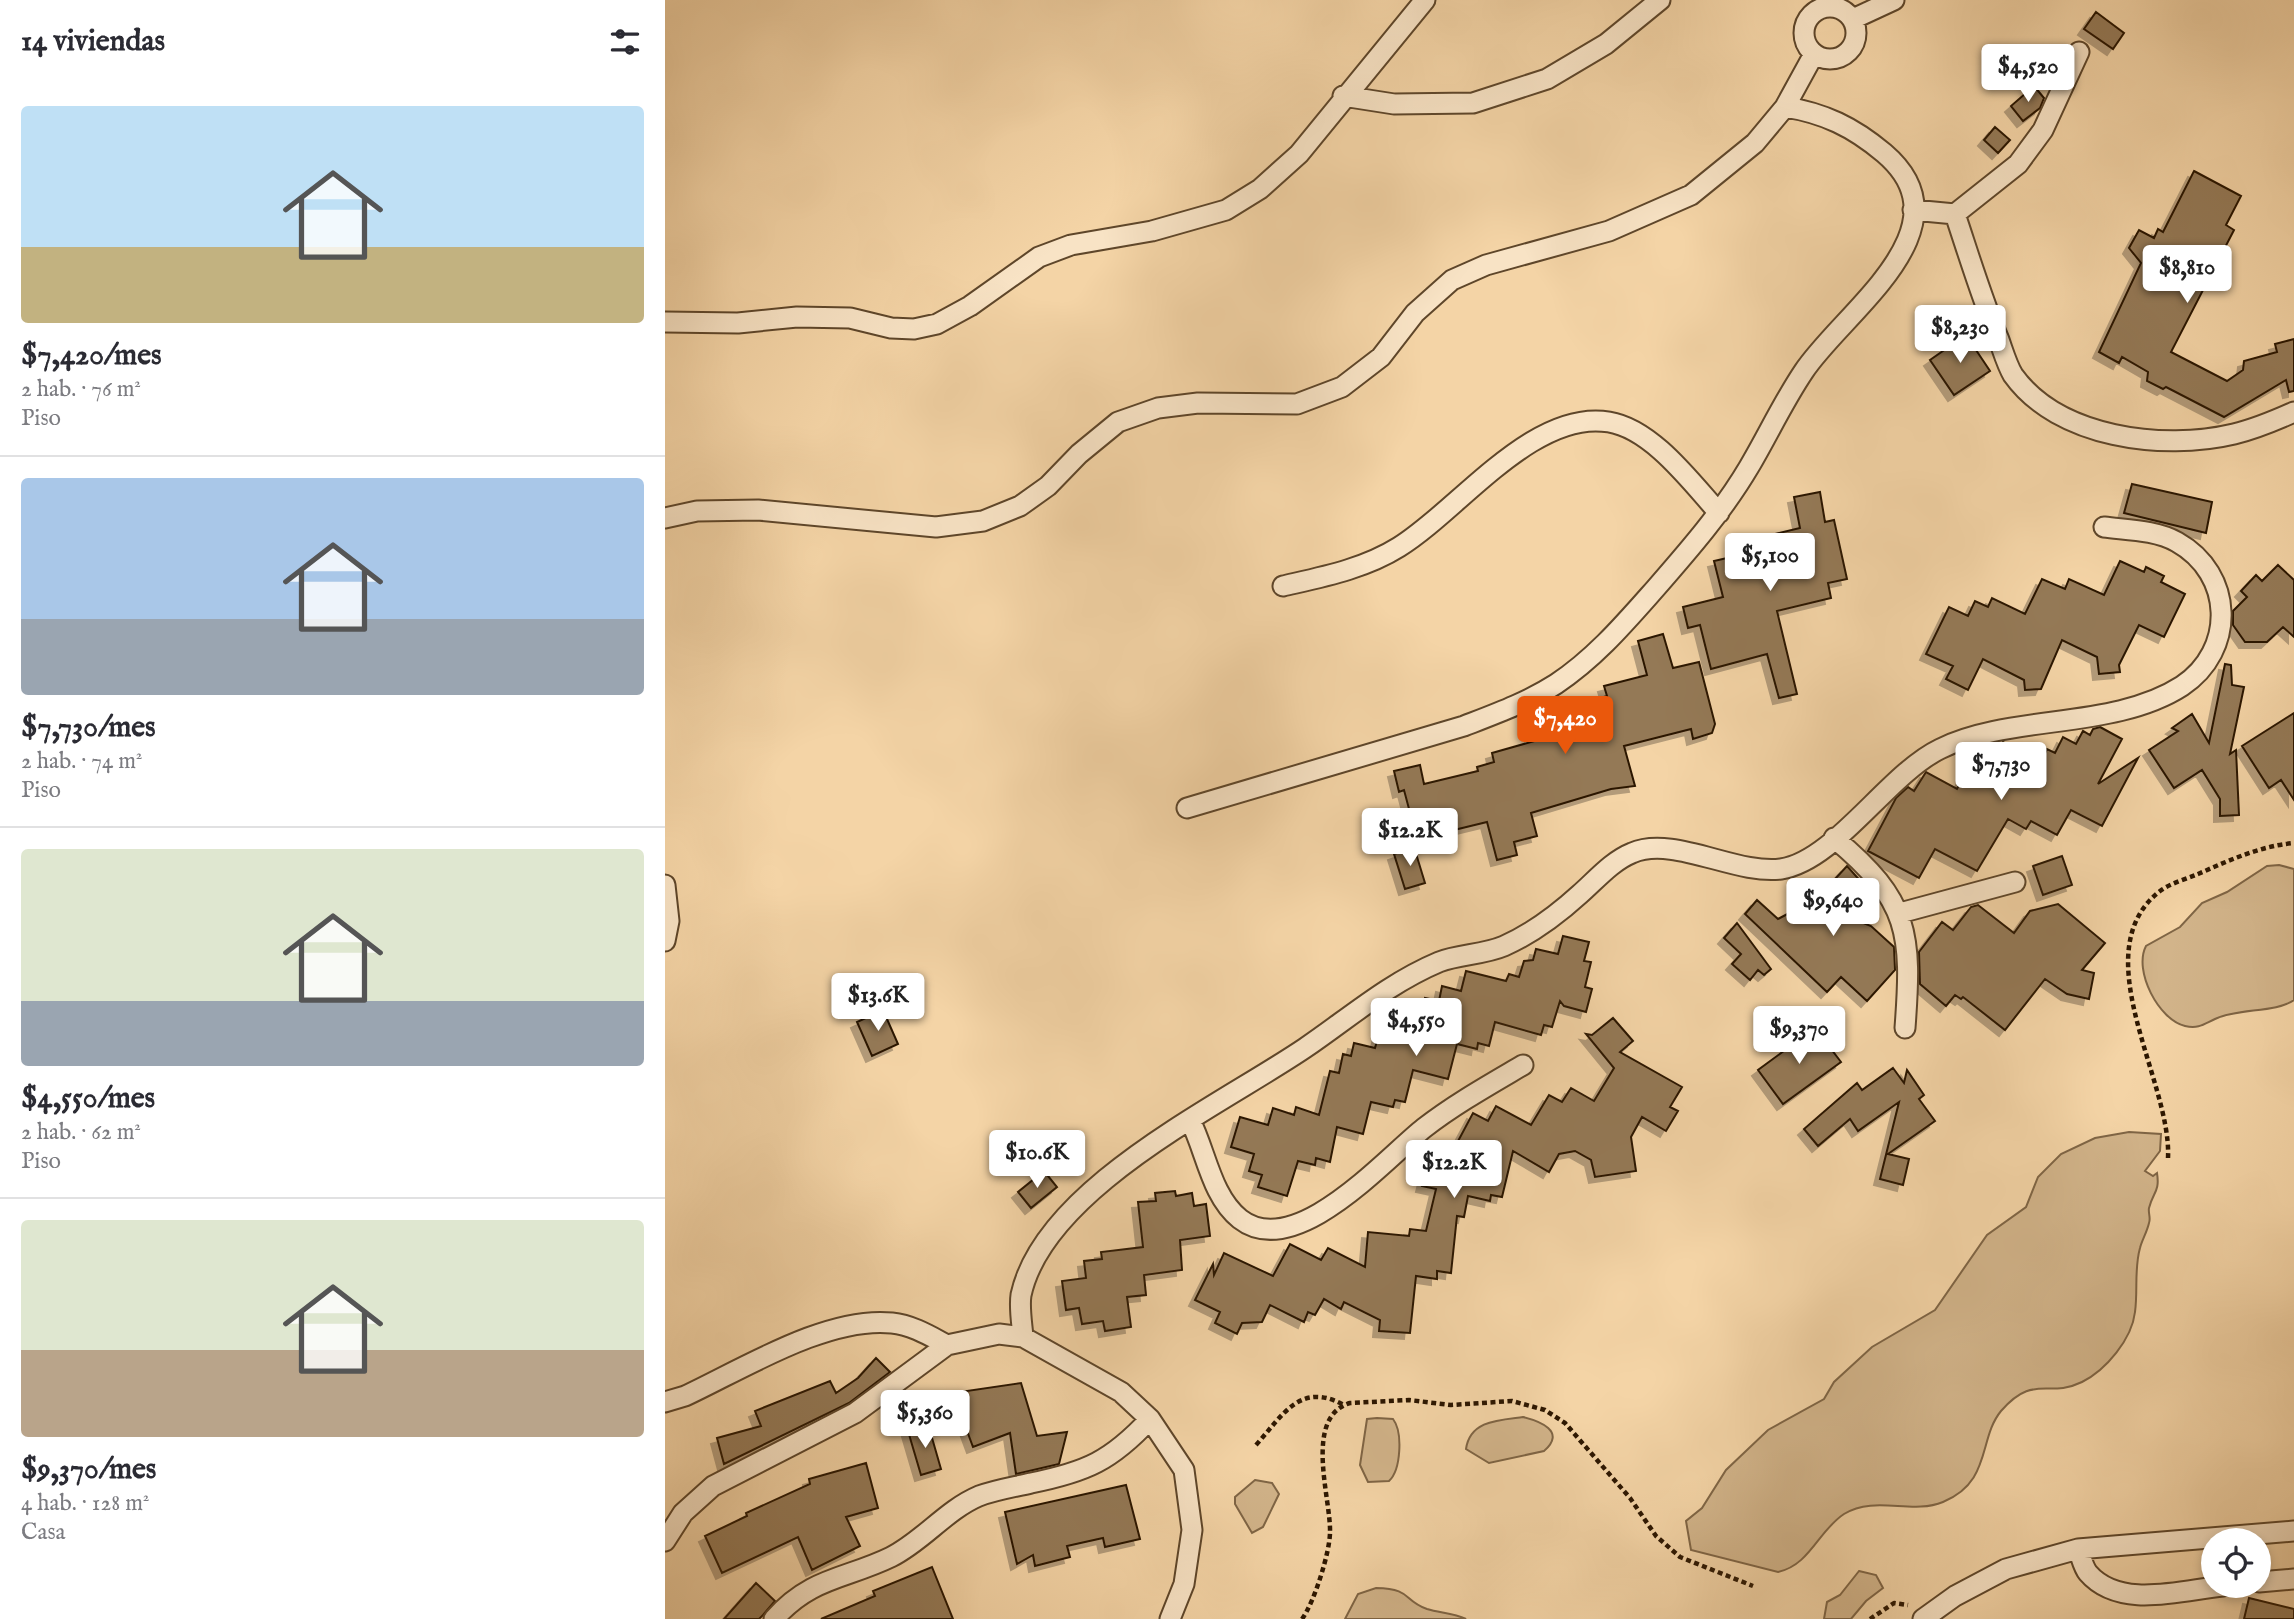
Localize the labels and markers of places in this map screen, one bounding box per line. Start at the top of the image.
pin: $4,520 [1971,44,2085,104]
pin: $8,810 [2130,246,2244,305]
pin: $8,230 [1903,306,2017,365]
pin: $5,100 [1713,534,1827,593]
pin: $7,420 [1508,696,1622,756]
pin: $7,730 [1944,742,2058,802]
pin: $12.2K [1353,808,1467,868]
pin: $9,640 [1776,878,1890,938]
pin: $13.6K [821,974,935,1033]
pin: $4,550 [1359,998,1473,1058]
pin: $9,370 [1742,1006,1856,1066]
pin: $10.6K [980,1130,1094,1190]
pin: $12.2K [1397,1140,1511,1200]
pin: $5,360 [868,1390,982,1450]

